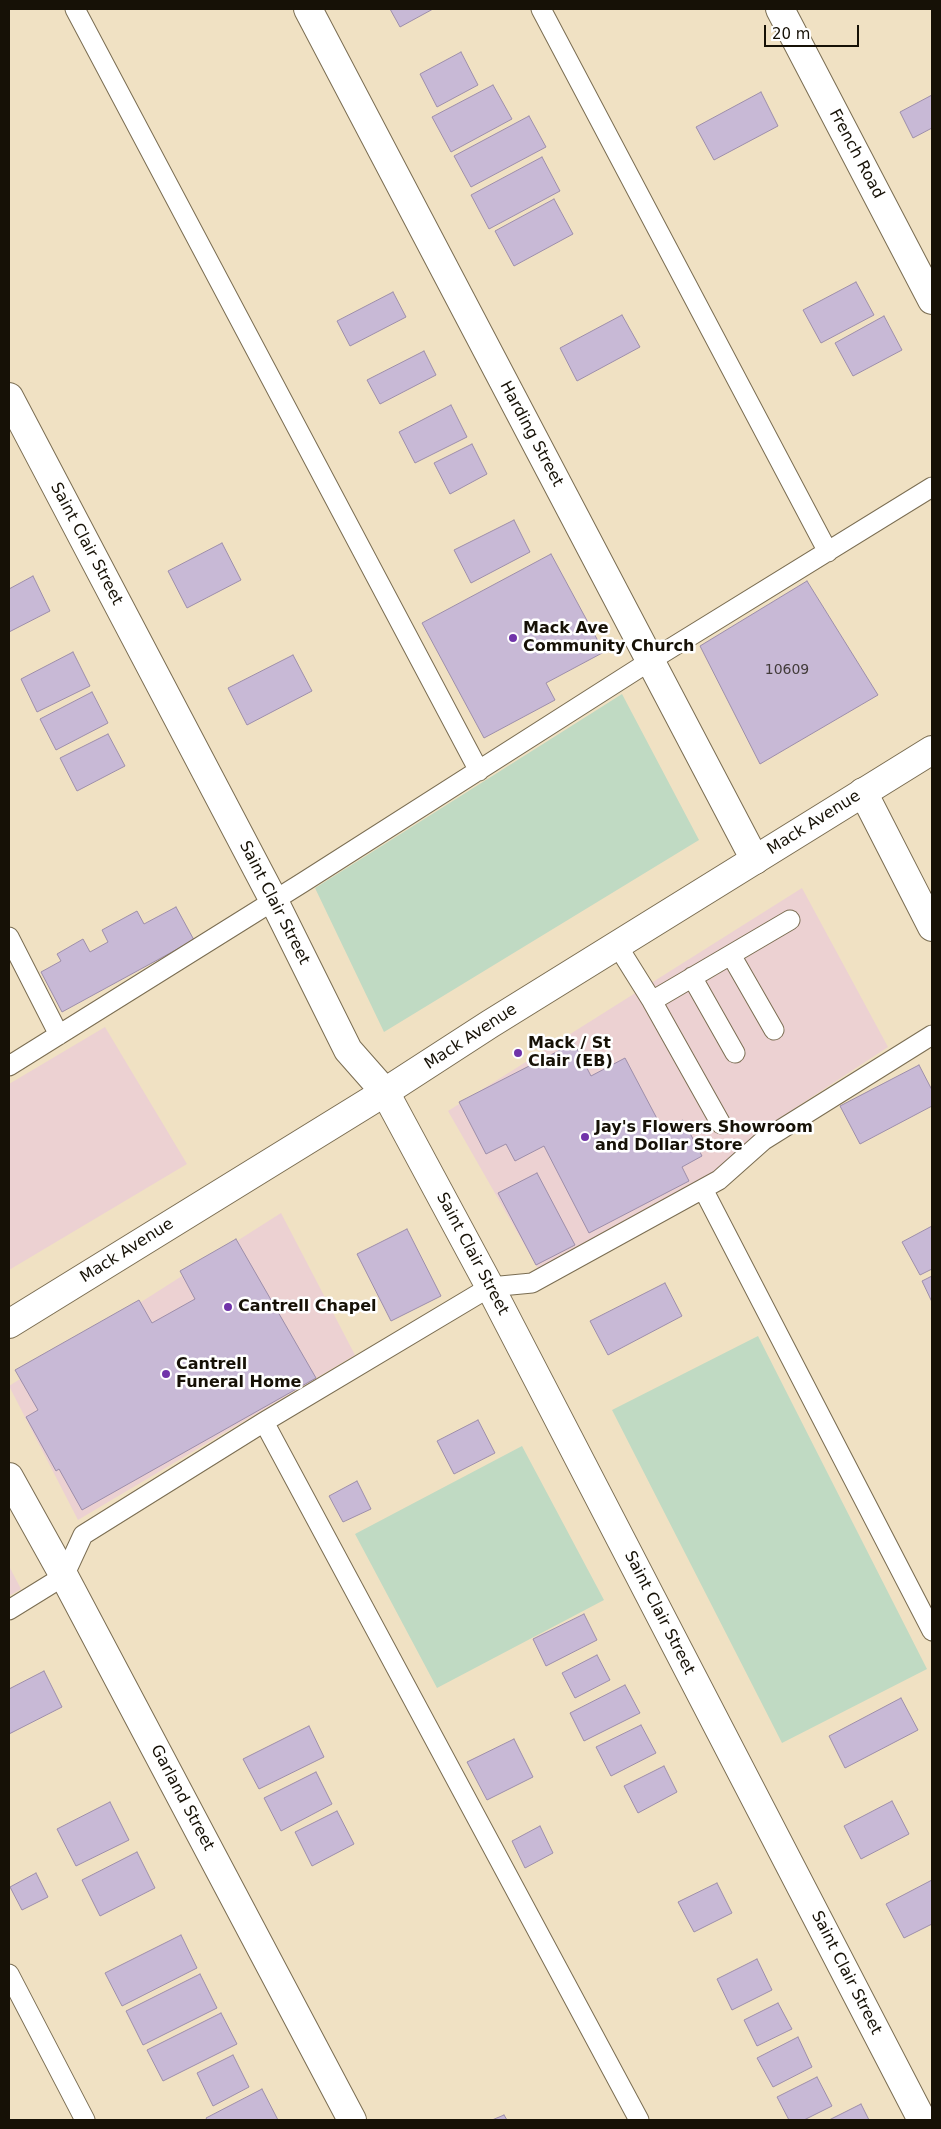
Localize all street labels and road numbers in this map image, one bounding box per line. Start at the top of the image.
street label: French Road [824,106,888,202]
street label: Harding Street [495,378,567,490]
street label: Saint Clair Street [46,479,126,609]
street label: Mack Avenue [764,787,864,859]
street label: Saint Clair Street [235,838,313,968]
street label: Mack Avenue [421,1000,521,1074]
street label: Saint Clair Street [432,1189,512,1319]
street label: Mack Avenue [77,1215,177,1287]
street label: Saint Clair Street [620,1548,698,1678]
street label: Garland Street [146,1742,218,1854]
street label: Saint Clair Street [807,1908,885,2038]

